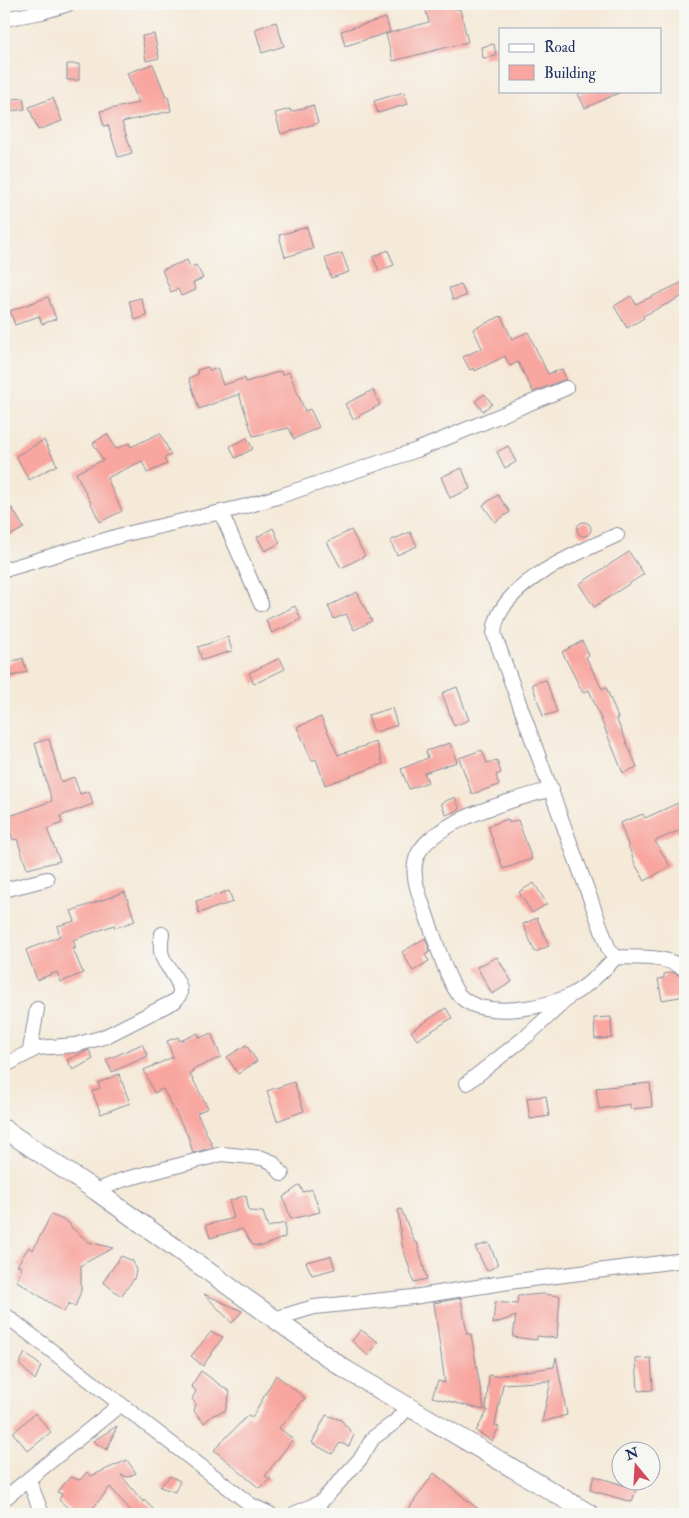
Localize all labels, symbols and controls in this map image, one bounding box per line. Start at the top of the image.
legend [499,28,662,92]
text: Road [544,38,576,57]
text: Building [544,64,596,83]
north arrow [612,1440,662,1490]
text: N [623,1444,641,1464]

